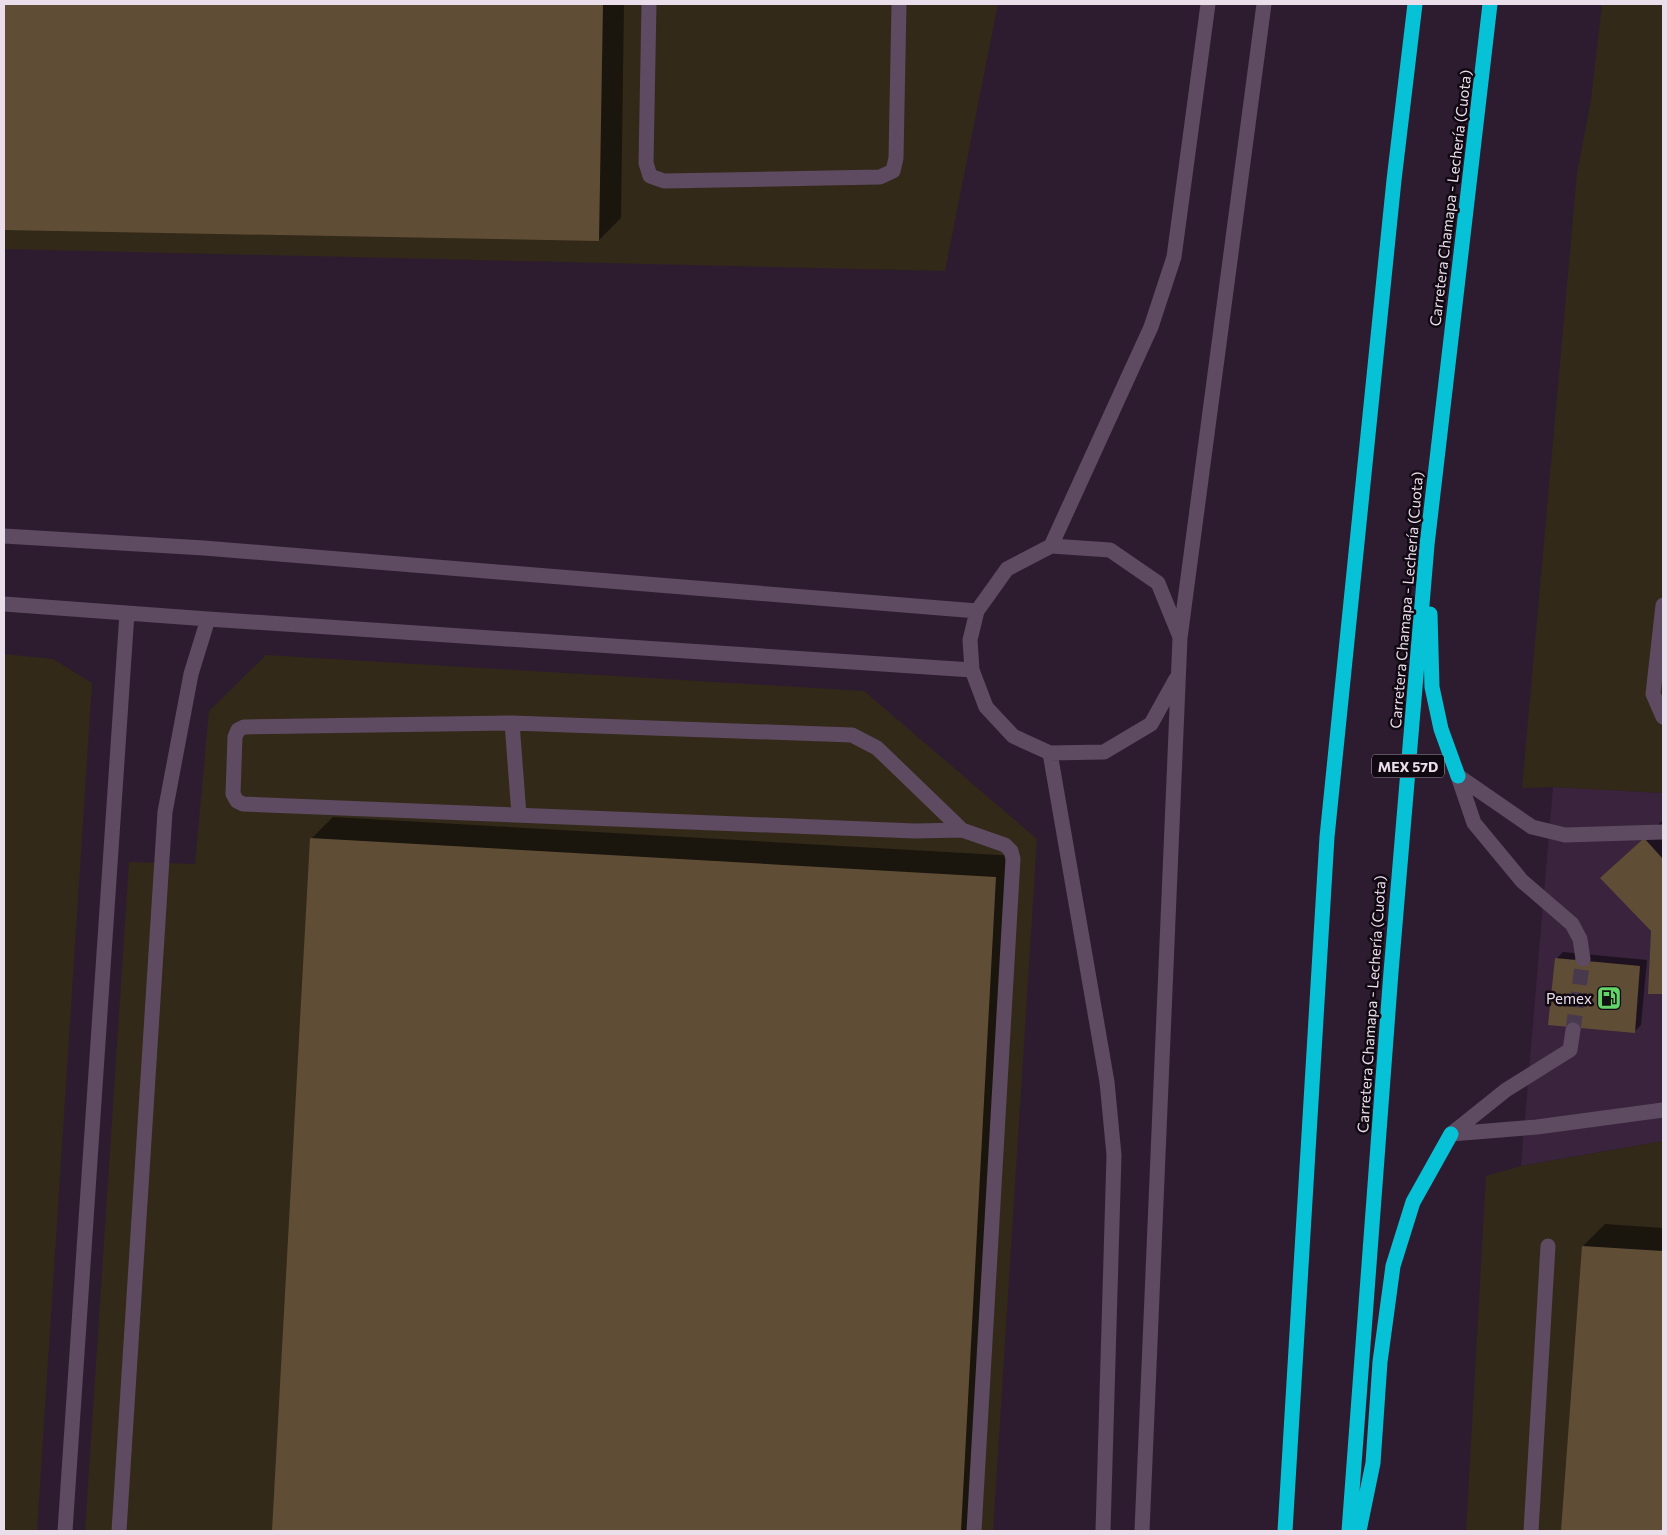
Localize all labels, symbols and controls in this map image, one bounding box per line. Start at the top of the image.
street label: Carretera Chamapa - Lechería (Cuota) [1425,69,1475,327]
street label: Carretera Chamapa - Lechería (Cuota) [1386,471,1426,729]
road number: MEX 57D [1372,754,1444,778]
street label: Carretera Chamapa - Lechería (Cuota) [1353,875,1389,1133]
fuel station icon: Pemex [1596,985,1622,1011]
place label: Pemex [1546,989,1592,1007]

